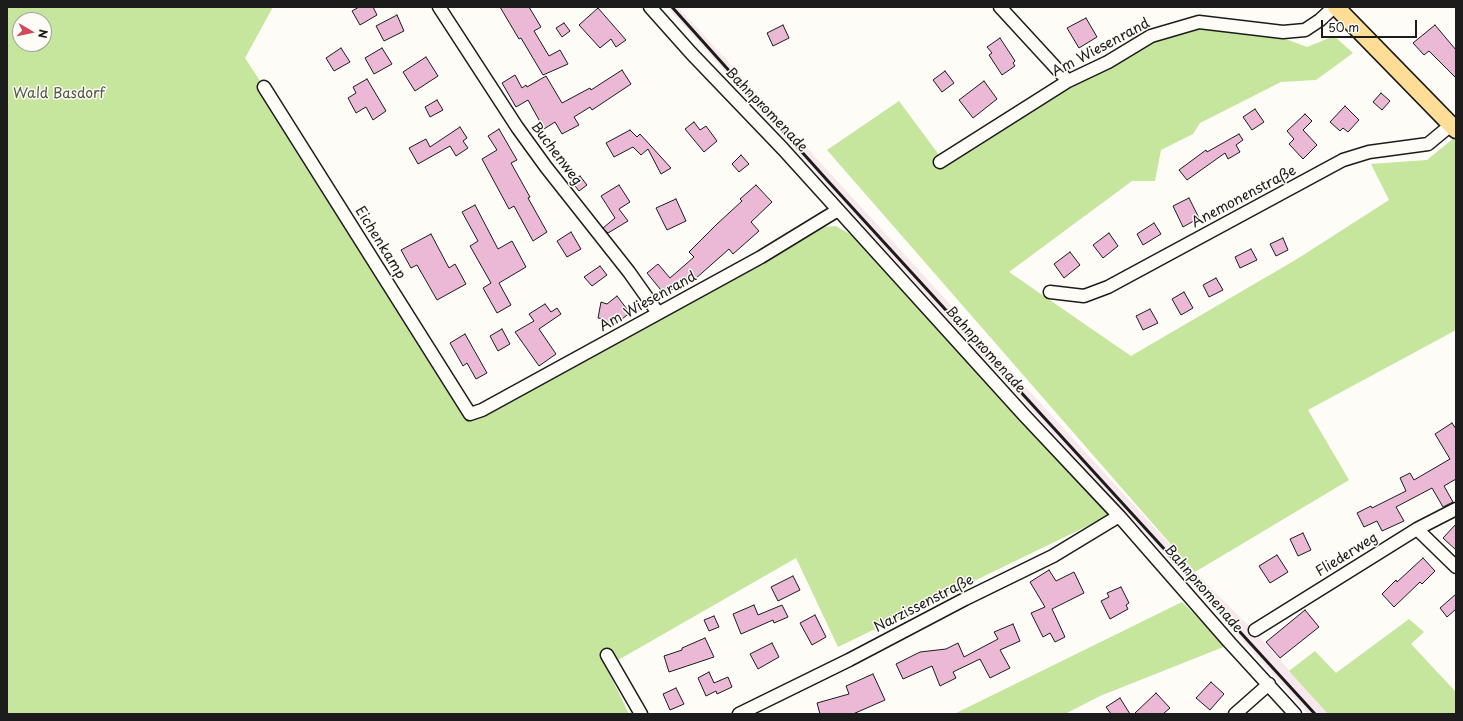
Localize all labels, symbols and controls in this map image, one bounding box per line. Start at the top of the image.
north arrow [12,12,52,52]
scale bar [1323,12,1419,38]
street label: Am Wiesenrand [1049,15,1153,81]
text: 50 m [1328,18,1359,36]
text: N [34,28,52,39]
street label: Bahnpromenade [721,64,811,156]
park label: Wald Basdorf [13,86,105,102]
street label: Buchenweg [527,119,585,189]
street label: Anemonenstraße [1189,162,1299,232]
street label: Eichenkamp [351,204,409,282]
street label: Am Wiesenrand [597,268,699,336]
street label: Bahnpromenade [942,303,1028,397]
street label: Fliederweg [1313,529,1381,581]
street label: Bahnpromenade [1160,542,1246,636]
street label: Narzissenstraße [871,572,977,636]

